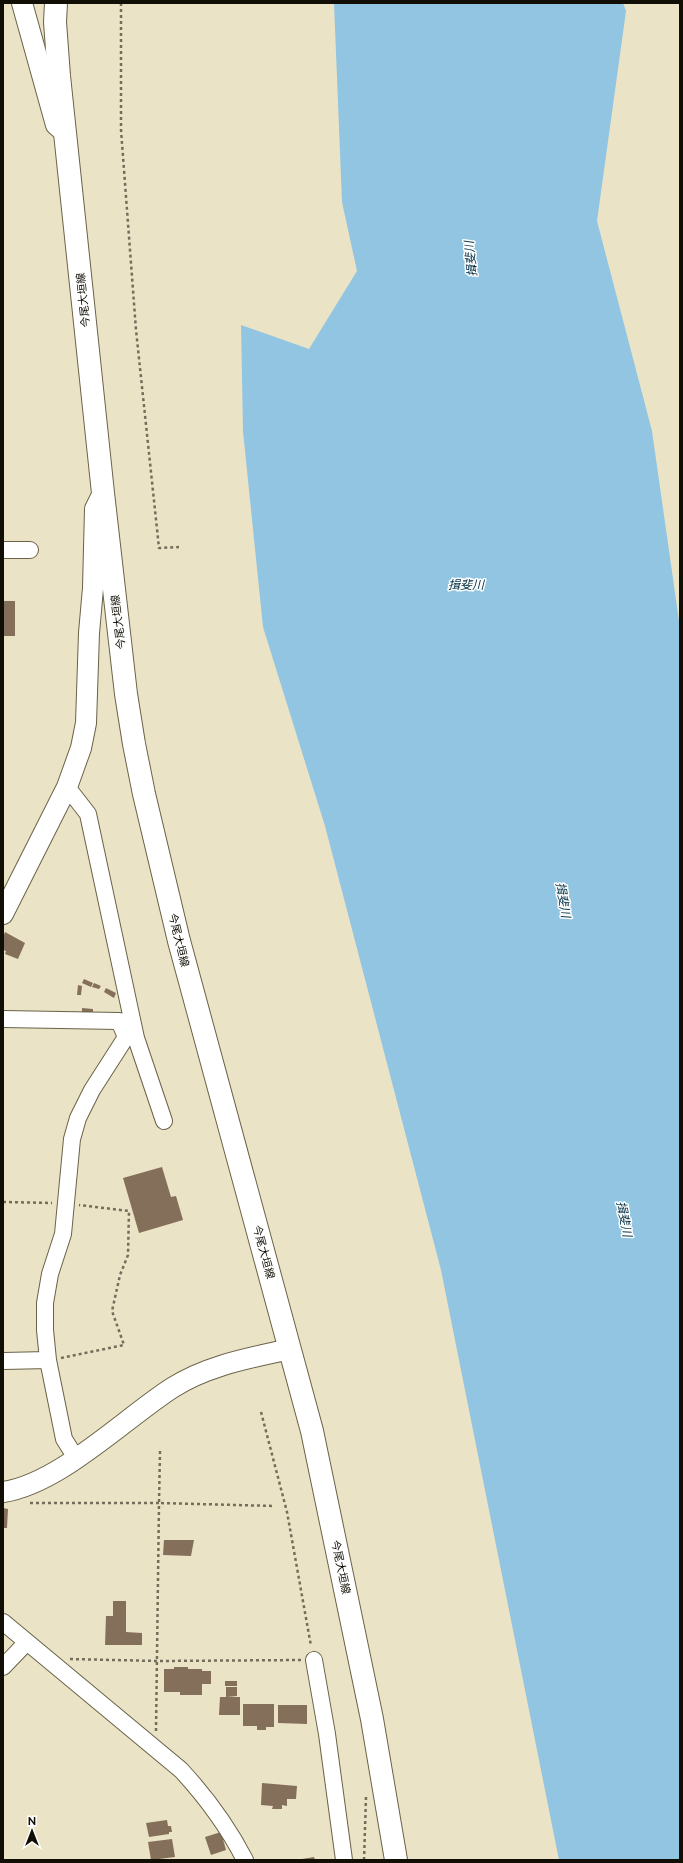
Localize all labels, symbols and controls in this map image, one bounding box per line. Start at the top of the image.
water label: 揖斐川 [462,238,480,278]
street label: 今尾大垣線 [74,272,93,328]
water label: 揖斐川 [448,578,486,592]
street label: 今尾大垣線 [109,594,128,650]
water label: 揖斐川 [553,881,573,921]
street label: 今尾大垣線 [166,912,191,968]
water label: 揖斐川 [614,1200,635,1240]
street label: 今尾大垣線 [250,1224,277,1280]
street label: 今尾大垣線 [328,1539,353,1595]
north arrow [12,1811,52,1851]
text: N [28,1815,36,1828]

